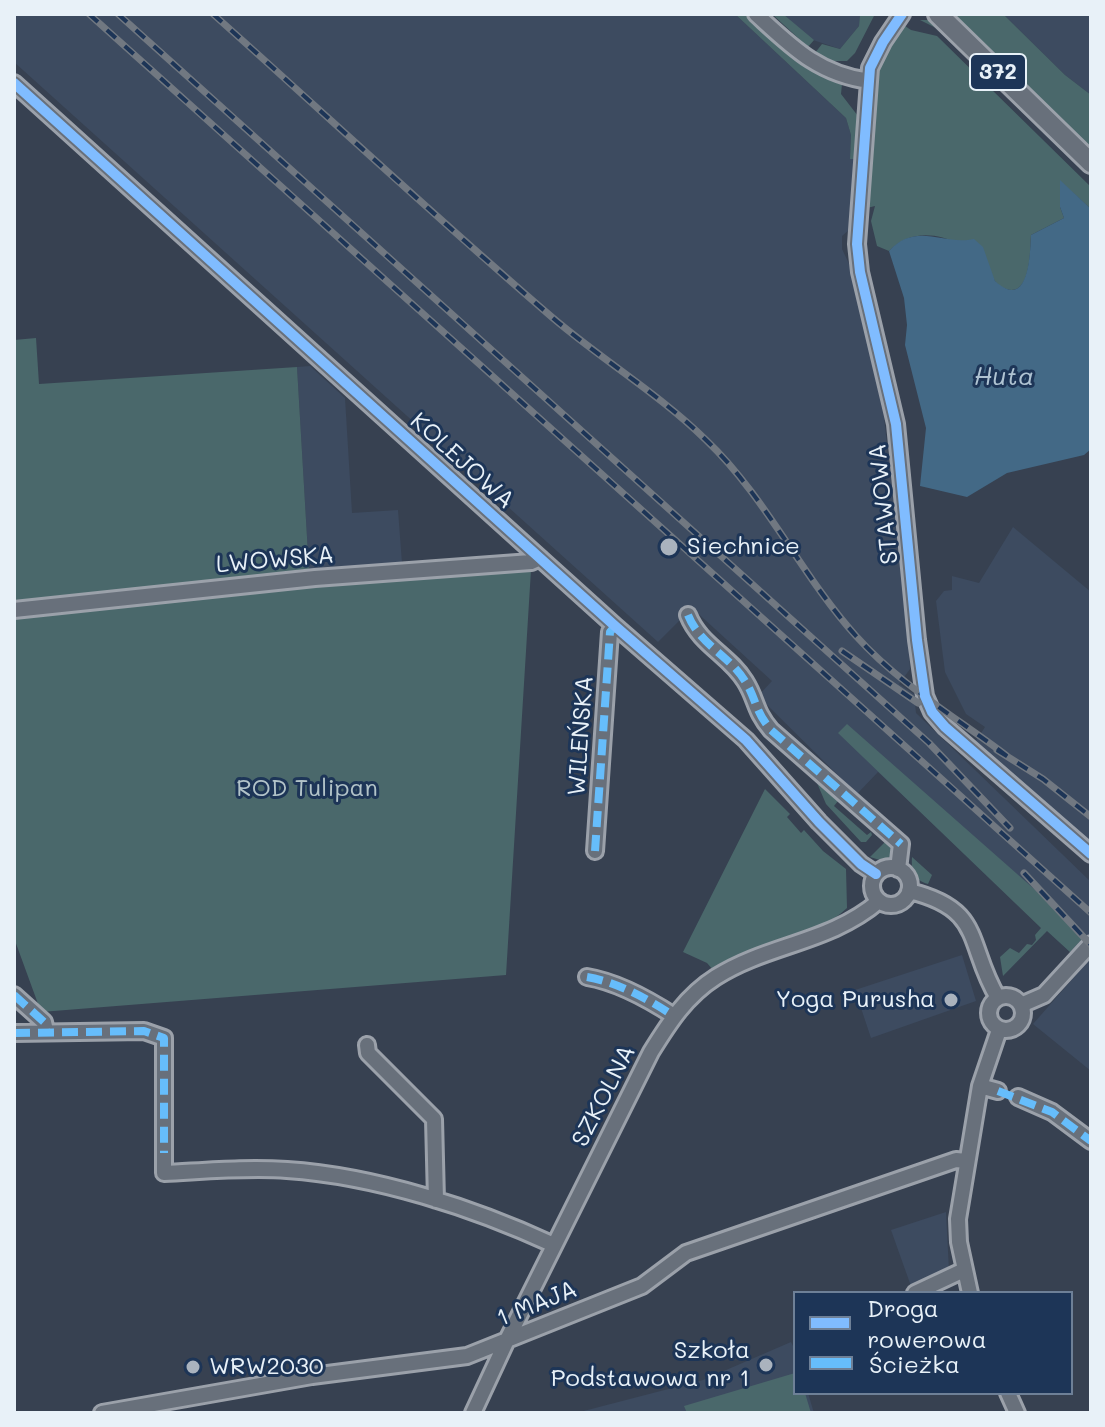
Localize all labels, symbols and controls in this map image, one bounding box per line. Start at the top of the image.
road number: 372 [970,54,1026,90]
water label: Huta [974,361,1034,393]
street label: KOLEJOWA [404,407,520,515]
street label: STAWOWA [863,442,905,566]
place label: Siechnice [687,533,800,561]
marker: Siechnice [658,536,680,558]
street label: LWOWSKA [215,540,335,580]
street label: WILEŃSKA [562,675,600,797]
park label: ROD Tulipan [236,775,378,803]
place label: Yoga Purusha [775,986,935,1014]
marker: Yoga Purusha [942,991,960,1009]
street label: SZKOLNA [566,1040,642,1152]
street label: 1 MAJA [493,1275,581,1333]
legend [793,1291,1073,1395]
text: Droga rowerowa [867,1292,987,1354]
place label: Szkoła Podstawowa nr 1 [551,1337,750,1393]
text: Ścieżka [869,1348,960,1379]
place label: WRW2030 [209,1353,324,1381]
marker: Szkoła Podstawowa nr 1 [757,1356,775,1374]
marker: WRW2030 [184,1358,202,1376]

